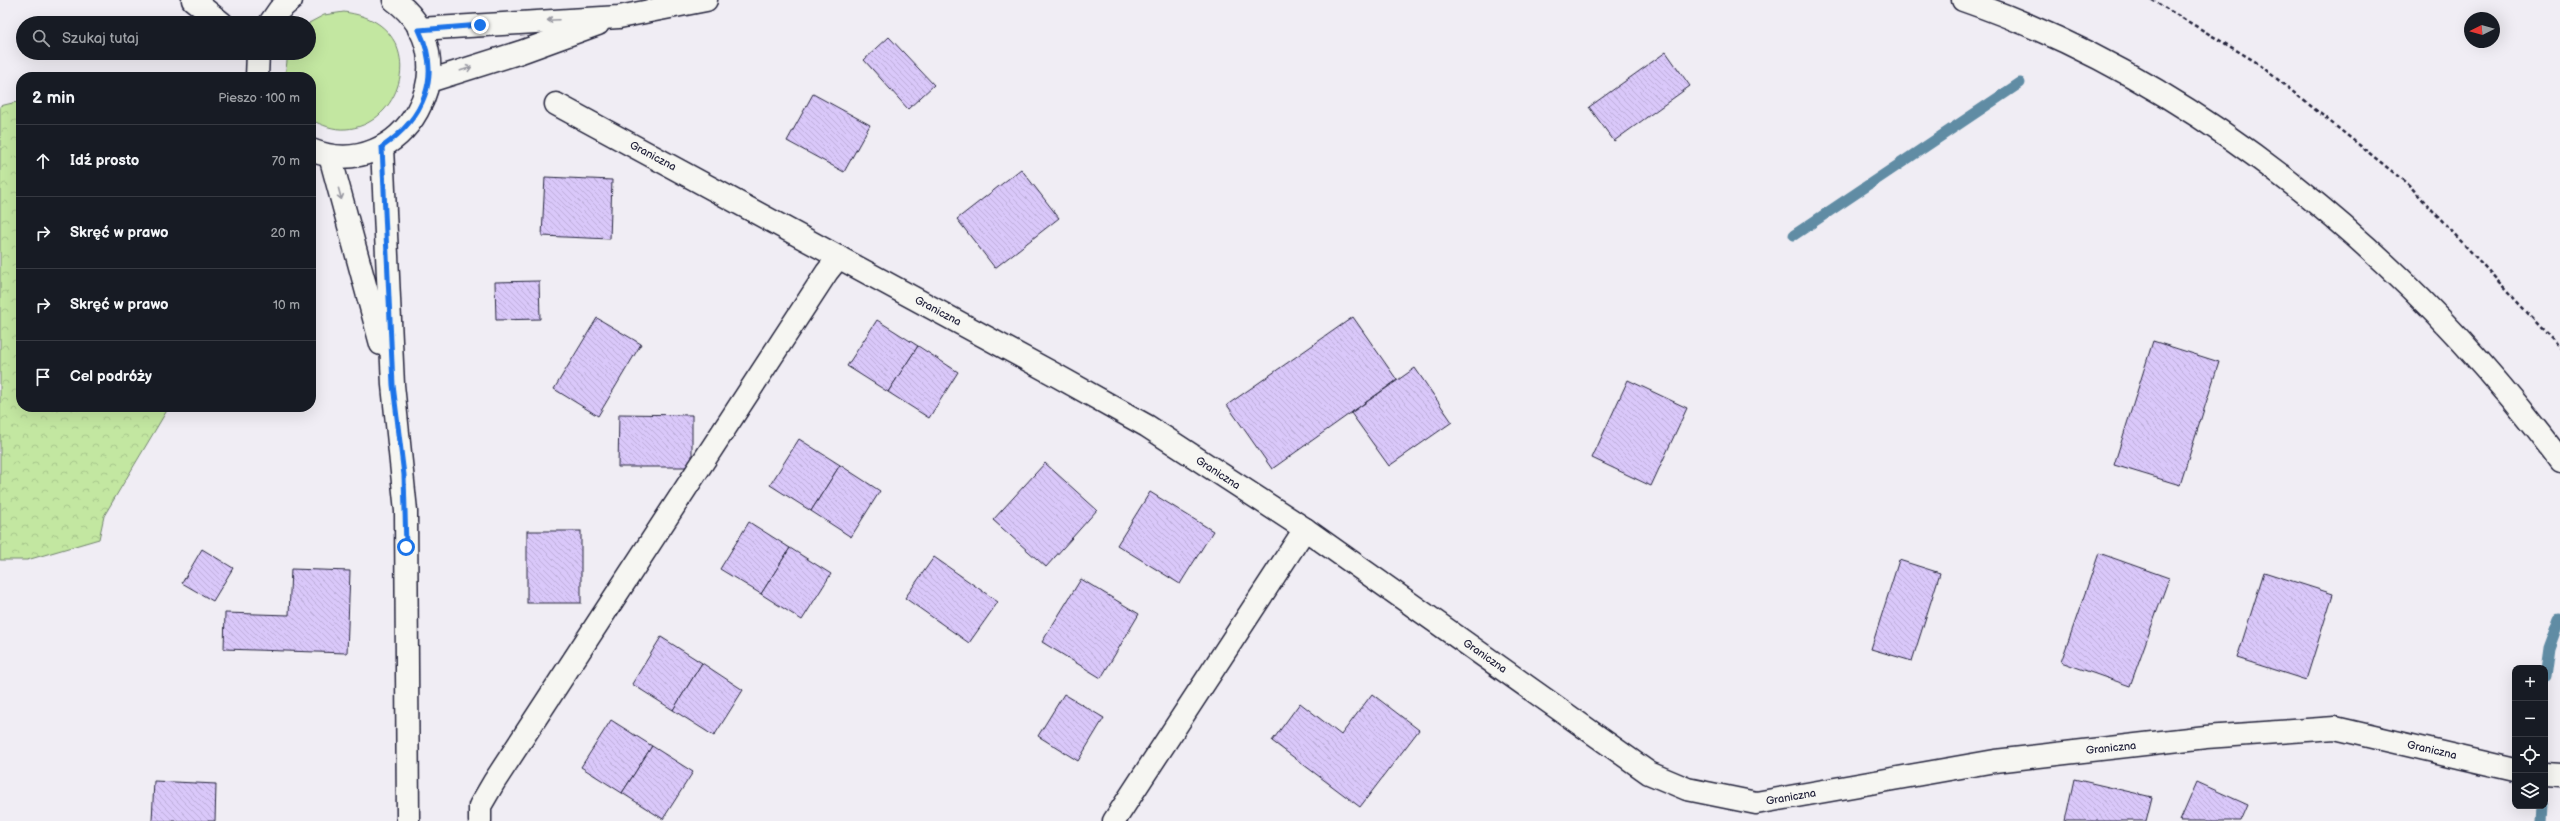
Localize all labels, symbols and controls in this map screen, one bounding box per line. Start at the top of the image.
north arrow [2464,12,2500,48]
search box [16,16,316,60]
route end [471,16,489,34]
one-way arrow [547,17,560,24]
icon: search [30,27,52,49]
text: Szukaj tutaj [62,29,139,48]
one-way arrow [459,65,472,72]
text: 2 min [32,88,75,108]
text: Pieszo · 100 m [218,90,300,106]
street label: Graniczna [628,138,678,174]
icon: ahead [32,150,54,172]
text: Idź prosto [70,151,139,170]
text: 70 m [272,153,300,169]
one-way arrow [337,187,345,200]
icon: right [32,222,54,244]
text: Skręć w prawo [70,223,169,242]
text: 20 m [270,225,300,241]
street label: Graniczna [913,293,963,329]
icon: right [32,294,54,316]
text: Skręć w prawo [70,295,169,314]
text: 10 m [273,297,300,313]
icon: arrive [32,366,54,388]
text: Cel podróży [70,367,152,386]
street label: Graniczna [1193,454,1243,492]
route start [397,538,415,556]
street label: Graniczna [1461,636,1509,676]
map controls [2512,665,2548,809]
button: + [2512,665,2548,701]
button: − [2512,701,2548,737]
button: locate [2512,737,2548,773]
street label: Graniczna [2406,738,2458,762]
street label: Graniczna [2085,739,2137,757]
button: layers [2512,773,2548,809]
street label: Graniczna [1765,786,1817,808]

